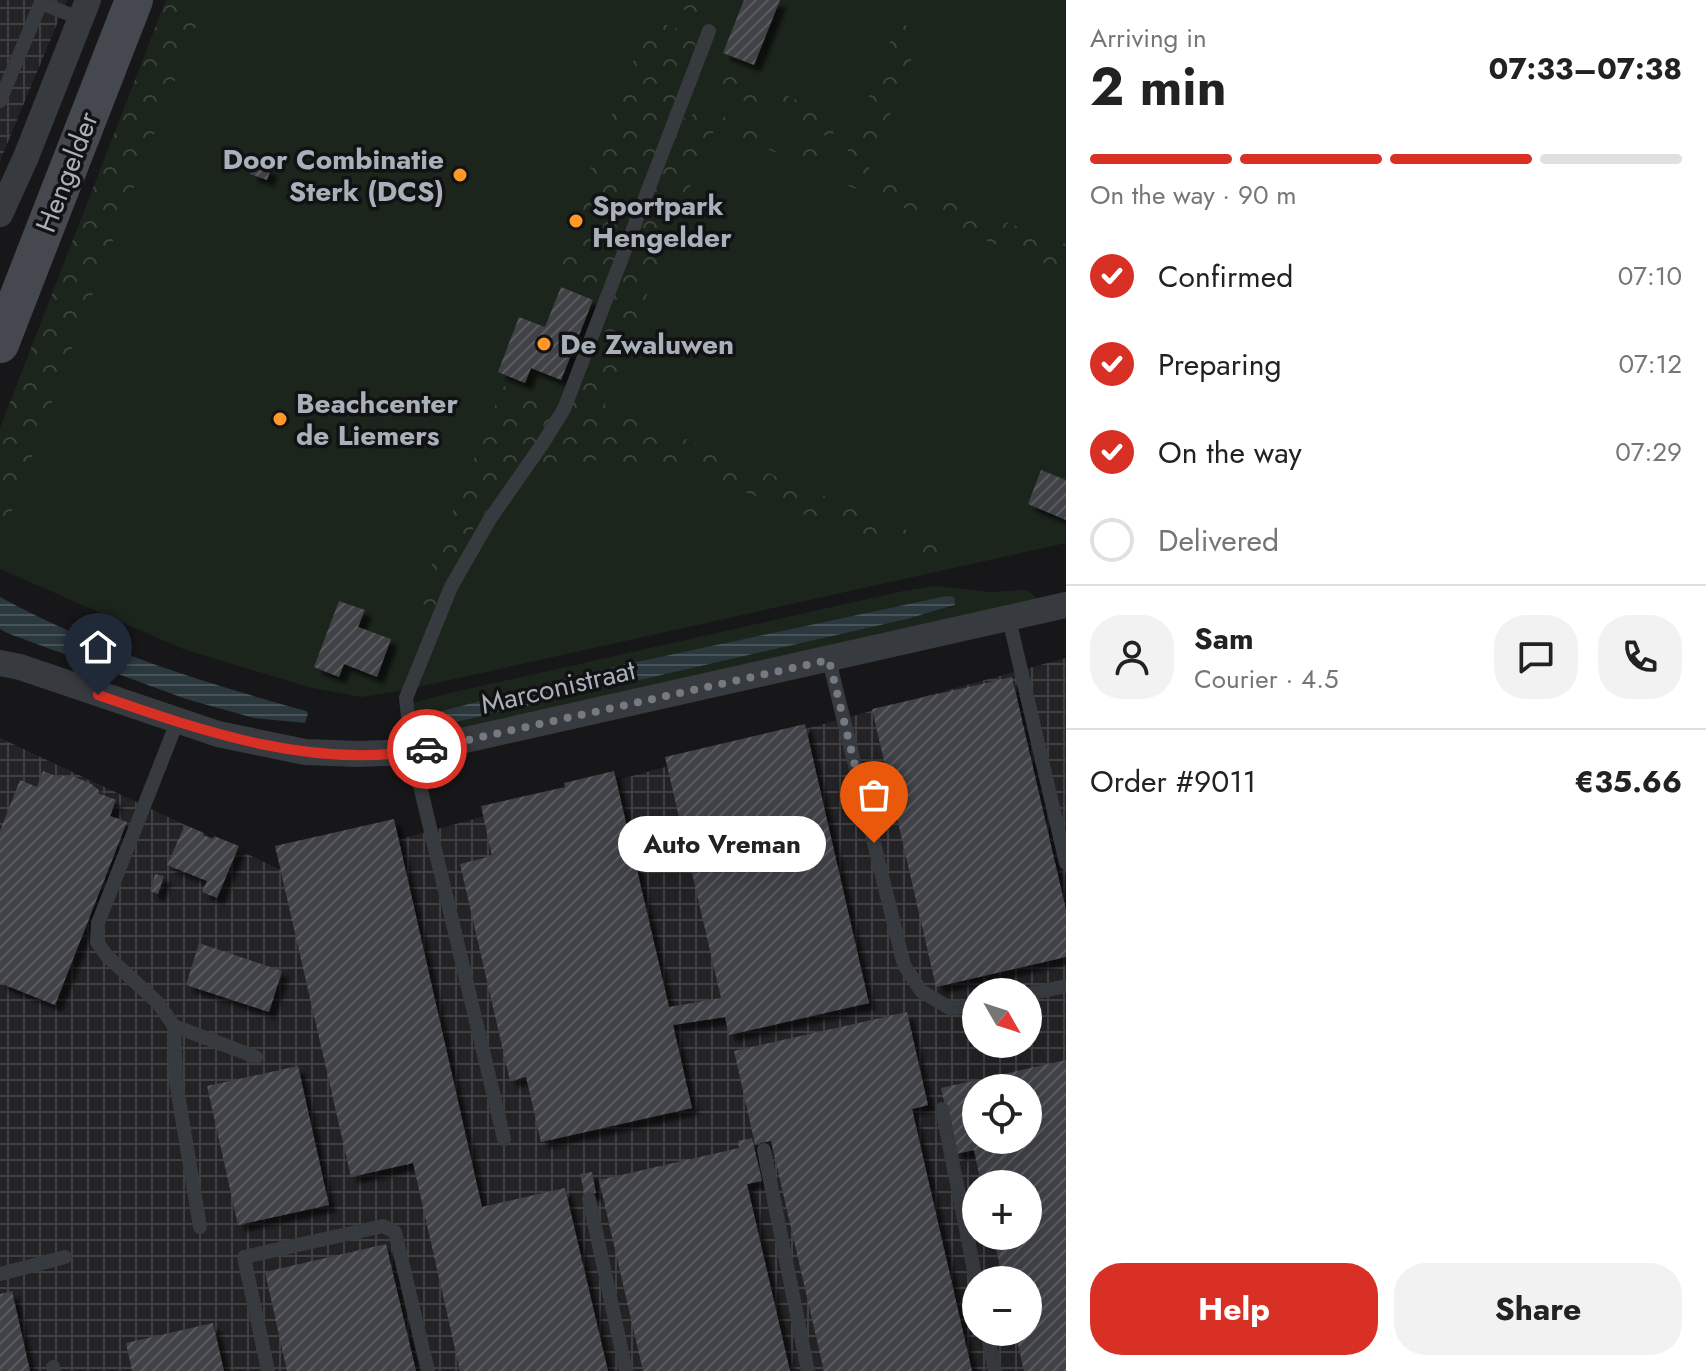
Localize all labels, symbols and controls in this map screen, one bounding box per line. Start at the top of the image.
text: Arriving in [1090,19,1207,57]
text: 07:33–07:38 [1489,47,1682,90]
text: 2 min [1090,49,1227,125]
street label: Hengelder [25,105,109,238]
place label: Door Combinatie Sterk (DCS) [223,139,444,212]
marker: Door Combinatie Sterk (DCS) [451,166,469,184]
text: On the way · 90 m [1090,176,1297,214]
place label: Sportpark Hengelder [592,185,732,258]
marker: Sportpark Hengelder [567,212,585,230]
icon: check [1090,254,1134,298]
text: Confirmed [1158,255,1293,298]
text: 07:10 [1618,257,1682,295]
place label: De Zwaluwen [560,324,734,365]
marker: De Zwaluwen [535,335,553,353]
icon: check [1090,342,1134,386]
text: Preparing [1158,343,1282,386]
text: 07:12 [1618,345,1682,383]
place label: Beachcenter de Liemers [296,383,458,456]
marker: Beachcenter de Liemers [271,410,289,428]
icon: check [1090,430,1134,474]
text: On the way [1158,431,1302,474]
text: 07:29 [1615,433,1682,471]
text: Delivered [1158,519,1279,562]
pin [64,613,132,695]
button: person [1090,615,1174,699]
button: chat [1494,615,1578,699]
button: phone [1598,615,1682,699]
text: Sam [1194,617,1254,660]
icon: home [76,625,120,669]
street label: Marconistraat [477,649,639,725]
text: Courier · 4.5 [1194,660,1339,698]
courier [387,709,467,789]
icon: car [405,727,449,771]
text: Order #9011 [1090,760,1256,803]
text: €35.66 [1575,760,1682,803]
pin [840,761,908,843]
icon: bag [852,773,896,817]
callout: Auto Vreman [618,815,826,871]
text: Auto Vreman [643,825,801,863]
north arrow [962,978,1042,1058]
map controls [962,978,1042,1346]
button: locate [962,1074,1042,1154]
button: + [962,1170,1042,1250]
button: Help [1090,1263,1378,1355]
button: Share [1394,1263,1682,1355]
button: − [962,1266,1042,1346]

